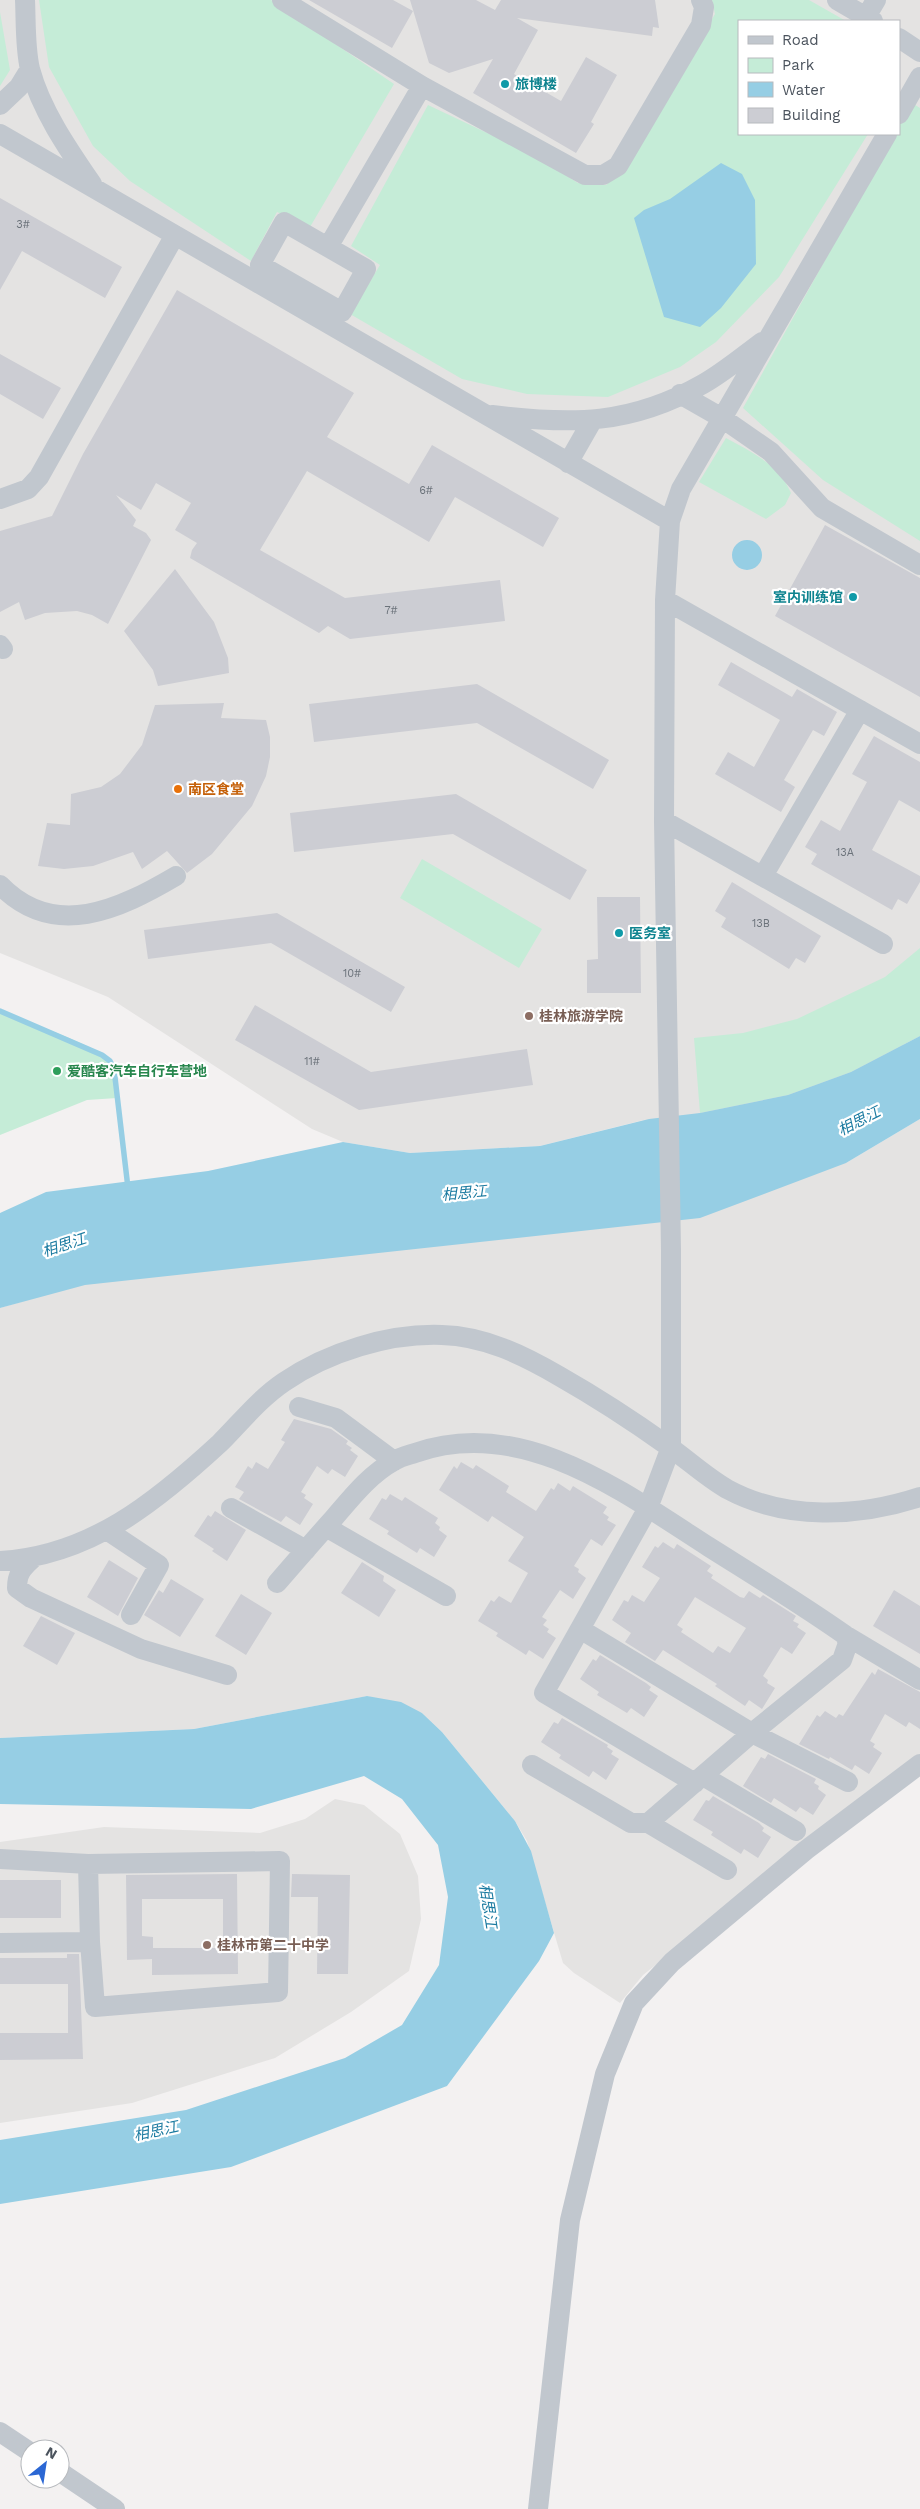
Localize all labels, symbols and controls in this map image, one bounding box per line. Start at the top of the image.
legend [738,20,900,135]
text: Road [782,31,819,49]
text: Park [782,56,815,74]
place label: 旅博楼 [515,76,557,92]
marker: 旅博楼 [499,78,511,90]
text: Water [782,81,825,99]
text: Building [782,106,840,124]
house number: 3# [16,218,30,231]
house number: 6# [419,484,433,497]
place label: 室内训练馆 [773,589,843,605]
marker: 室内训练馆 [847,591,859,603]
house number: 7# [385,604,397,617]
place label: 南区食堂 [188,781,244,797]
marker: 南区食堂 [172,783,184,795]
house number: 13A [836,846,854,859]
house number: 13B [752,917,770,930]
place label: 医务室 [629,925,671,941]
marker: 医务室 [613,927,625,939]
house number: 10# [343,967,361,980]
place label: 桂林旅游学院 [539,1008,623,1024]
marker: 桂林旅游学院 [523,1010,535,1022]
house number: 11# [304,1055,320,1068]
place label: 爱酷客汽车自行车营地 [67,1063,207,1079]
marker: 爱酷客汽车自行车营地 [51,1065,63,1077]
water label: 相思江 [835,1102,885,1139]
water label: 相思江 [441,1182,489,1204]
water label: 相思江 [40,1229,90,1261]
water label: 相思江 [476,1882,501,1932]
place label: 桂林市第二十中学 [217,1937,329,1953]
marker: 桂林市第二十中学 [201,1939,213,1951]
water label: 相思江 [132,2117,182,2144]
north arrow [20,2439,70,2489]
text: N [43,2443,60,2462]

